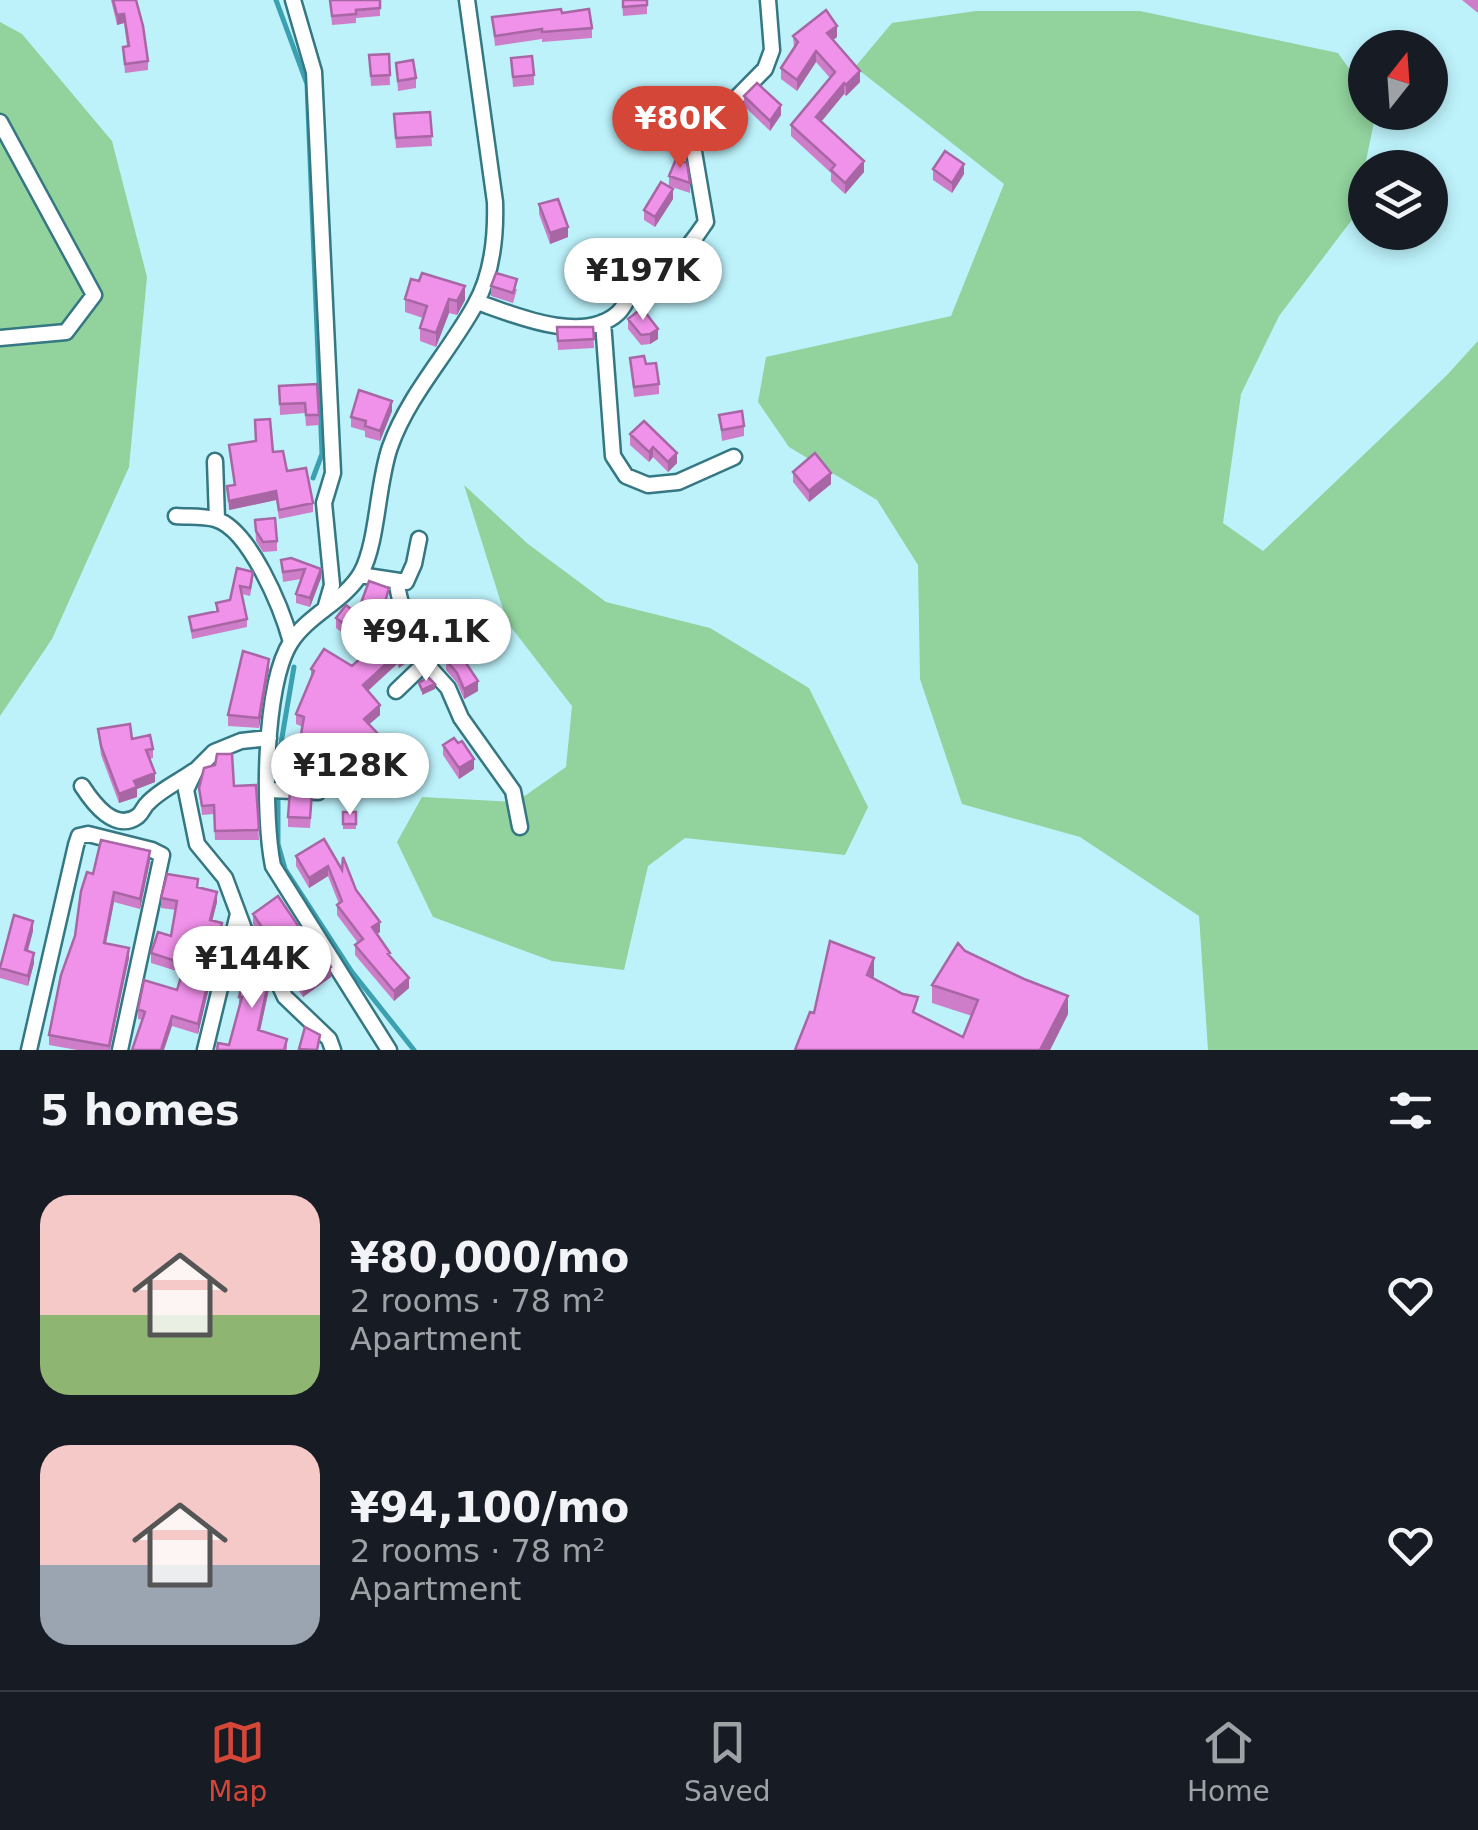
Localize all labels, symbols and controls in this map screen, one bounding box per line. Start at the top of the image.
north arrow [1348,30,1448,130]
map controls [1348,30,1448,250]
pin: ¥80K [621,86,739,171]
text: ¥80K [634,99,726,137]
button: layers [1348,150,1448,250]
pin: ¥197K [573,238,713,323]
text: ¥197K [586,251,700,289]
pin: ¥94.1K [345,599,507,684]
text: ¥94.1K [363,612,489,650]
pin: ¥128K [280,733,420,818]
text: ¥128K [293,746,407,784]
pin: ¥144K [182,926,322,1011]
text: ¥144K [195,939,309,977]
icon: filters [1383,1083,1438,1138]
text: 5 homes [40,1086,240,1135]
text: ¥80,000/mo [350,1233,629,1282]
icon: home [120,1235,240,1355]
icon: heart [1383,1268,1438,1323]
text: 2 rooms · 78 m² [350,1282,605,1320]
text: Apartment [350,1320,521,1358]
text: ¥94,100/mo [350,1483,629,1532]
icon: home [120,1485,240,1605]
icon: heart [1383,1518,1438,1573]
text: 2 rooms · 78 m² [350,1532,605,1570]
text: Apartment [350,1570,521,1608]
tab: Map [208,1715,267,1808]
tab: Saved [684,1715,770,1808]
tab: Home [1187,1715,1270,1808]

